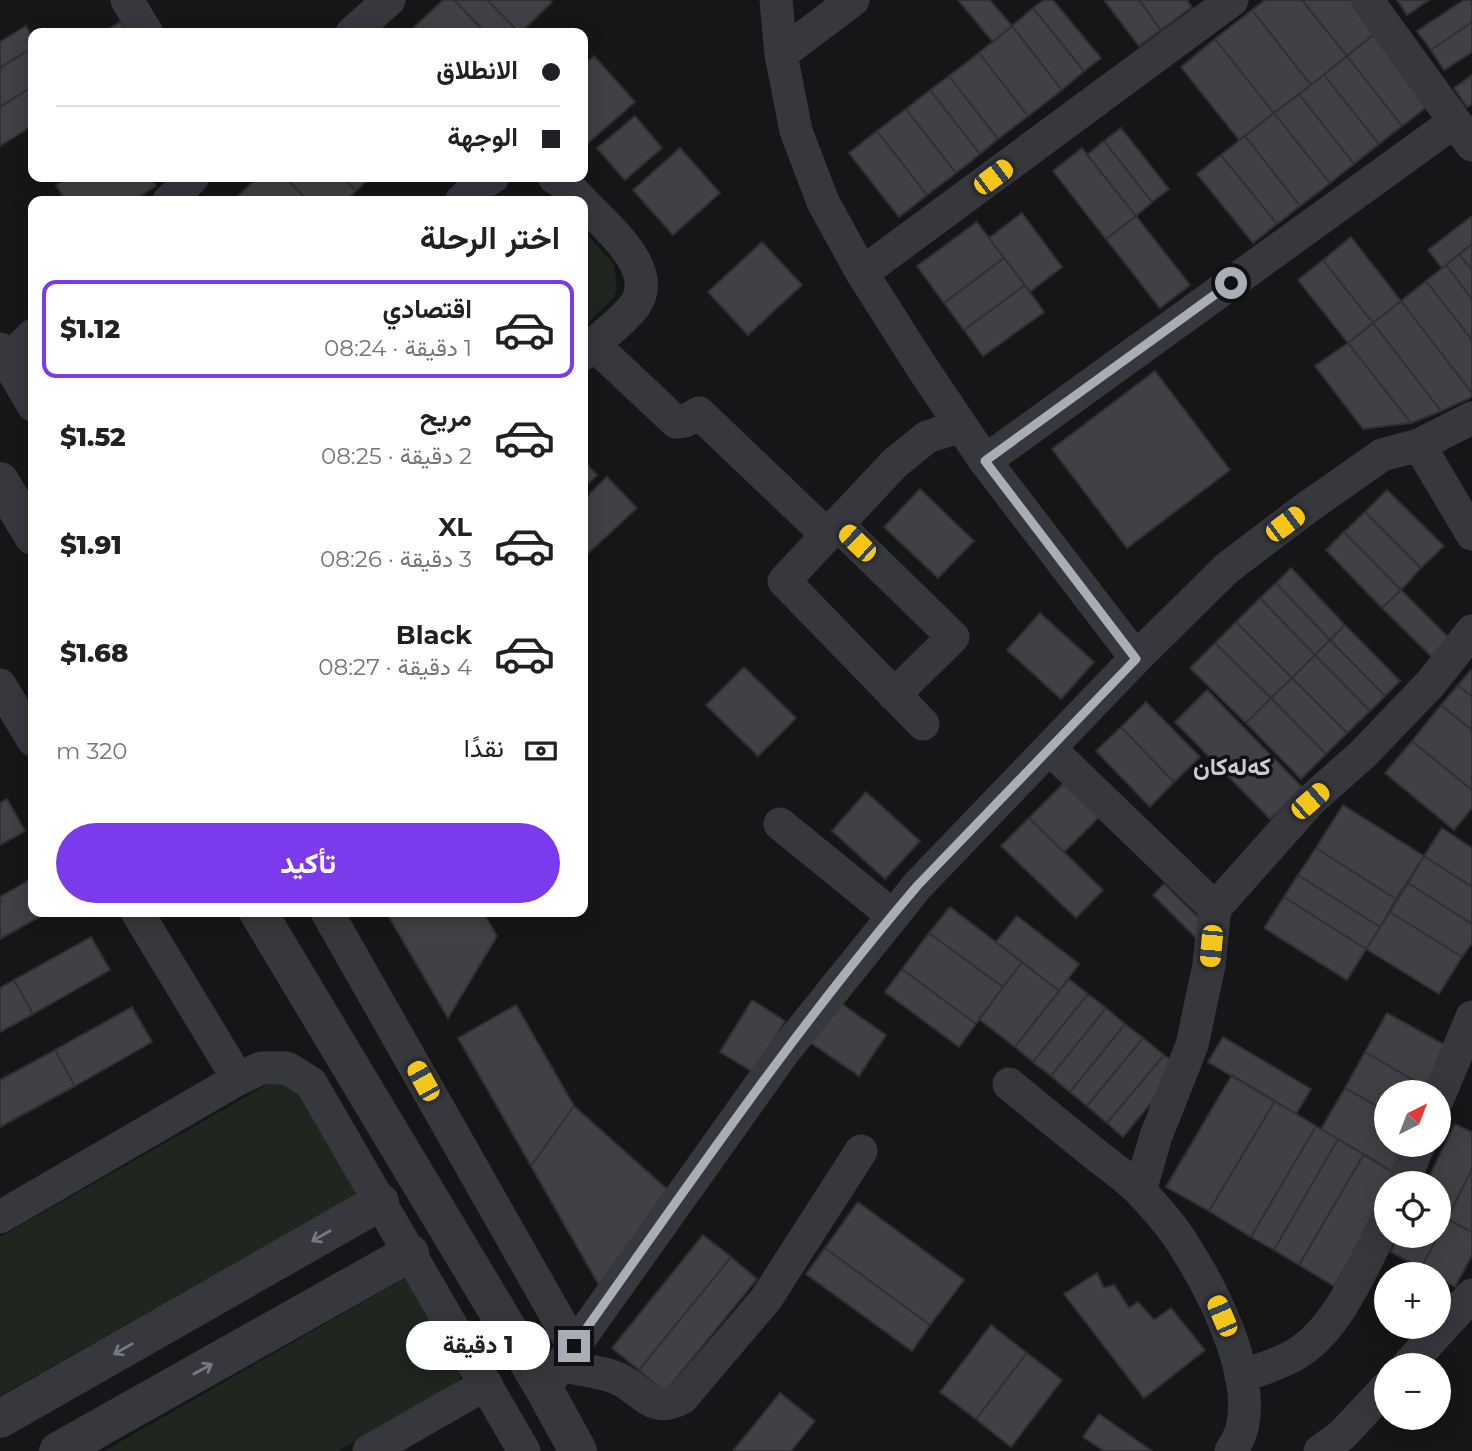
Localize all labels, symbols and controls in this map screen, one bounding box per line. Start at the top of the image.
text: الانطلاق [436,54,518,86]
text: الوجهة [447,121,518,153]
car [970,156,1017,198]
text: اختر الرحلة [420,218,560,257]
route start [1215,267,1247,299]
text: اقتصادي [383,293,472,325]
icon: car [493,298,556,361]
text: $1.12 [60,313,120,345]
text: 1 دقيقة · 08:24 [324,334,472,362]
text: مريح [420,401,472,433]
icon: car [493,406,556,469]
text: $1.52 [60,421,126,453]
text: 2 دقيقة · 08:25 [321,442,472,470]
car [1262,503,1309,545]
text: XL [438,511,472,543]
icon: car [493,514,556,577]
car [835,521,880,565]
text: $1.91 [60,529,122,561]
text: 3 دقيقة · 08:26 [320,545,472,573]
text: Black [396,619,472,651]
icon: car [493,622,556,685]
text: $1.68 [60,637,128,669]
text: 4 دقيقة · 08:27 [318,653,472,681]
text: نقدًا [464,732,504,764]
icon: cash [522,732,560,770]
text: 320 m [56,737,128,765]
district label: کەلەکان [1193,752,1271,781]
car [1288,779,1333,823]
button: تأكيد [56,823,560,903]
car [1199,924,1224,968]
car [404,1058,443,1104]
north arrow [1374,1080,1451,1157]
map controls [1374,1080,1451,1430]
button: locate [1374,1171,1451,1248]
one-way arrow [311,1230,332,1243]
button: + [1374,1262,1451,1339]
car [1205,1293,1240,1339]
callout: 1 دقيقة [406,1322,550,1370]
route end [558,1330,590,1362]
text: 1 دقيقة [443,1331,513,1359]
one-way arrow [114,1342,134,1356]
button: − [1374,1353,1451,1430]
one-way arrow [192,1362,213,1375]

